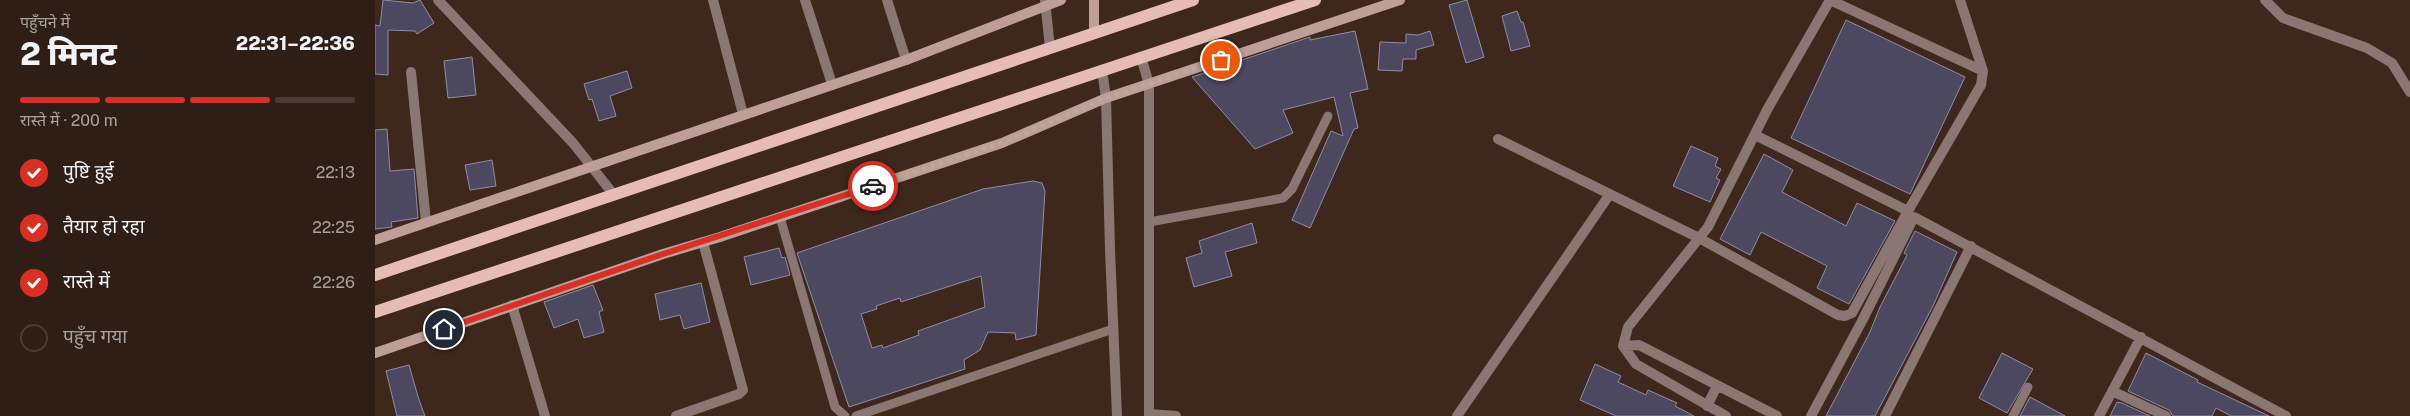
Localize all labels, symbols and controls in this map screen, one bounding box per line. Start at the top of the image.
text: पहुँचने में [20,13,70,32]
text: 22:31–22:36 [236,32,355,54]
text: 2 मिनट [20,35,117,72]
pin [1200,39,1242,81]
icon: bag [1207,46,1235,74]
text: रास्ते में · 200 m [20,111,118,130]
icon: check [20,159,48,187]
text: पुष्टि हुई [63,160,114,182]
courier [848,161,898,211]
text: 22:13 [316,163,355,182]
icon: car [859,172,887,200]
icon: check [20,214,48,242]
text: तैयार हो रहा [63,215,145,237]
text: 22:25 [312,218,355,237]
icon: check [20,269,48,297]
text: रास्ते में [63,270,110,292]
text: 22:26 [313,273,355,292]
pin [423,308,465,350]
icon: home [430,315,458,343]
text: पहुँच गया [63,325,127,347]

